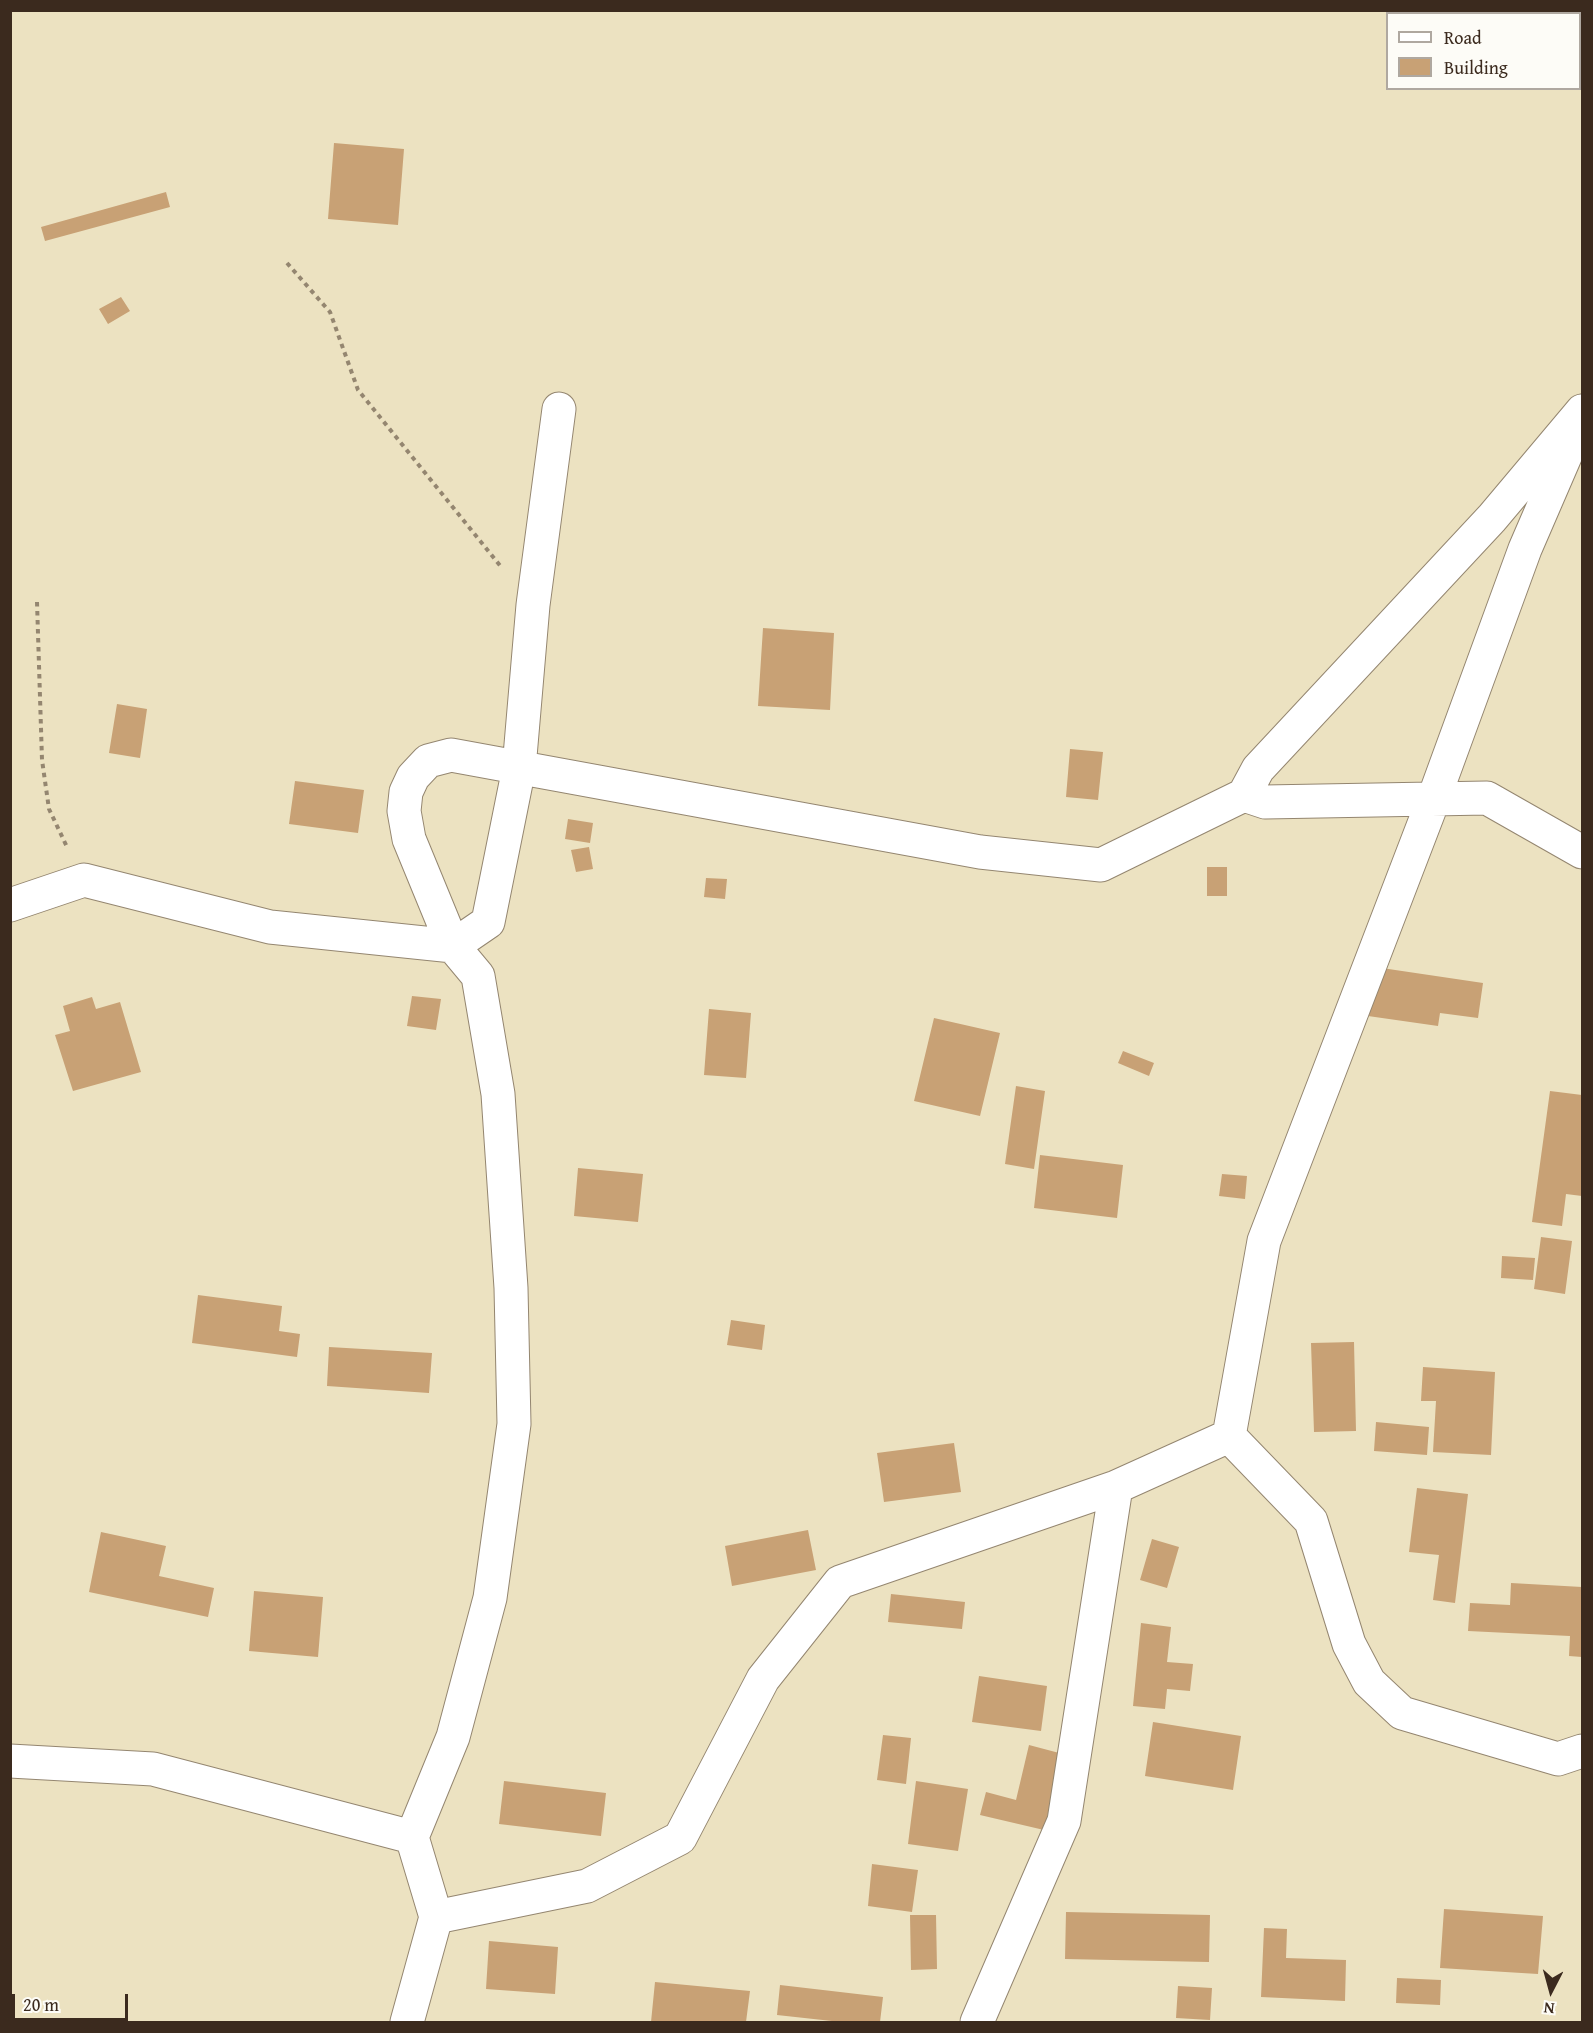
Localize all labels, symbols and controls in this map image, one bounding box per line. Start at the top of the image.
legend [1386,12,1581,90]
text: Road [1444,24,1482,51]
text: Building [1444,54,1508,81]
north arrow [1521,1961,1581,2021]
scale bar [15,1982,130,2020]
text: 20 m [23,1991,59,2018]
text: N [1543,1996,1556,2021]

